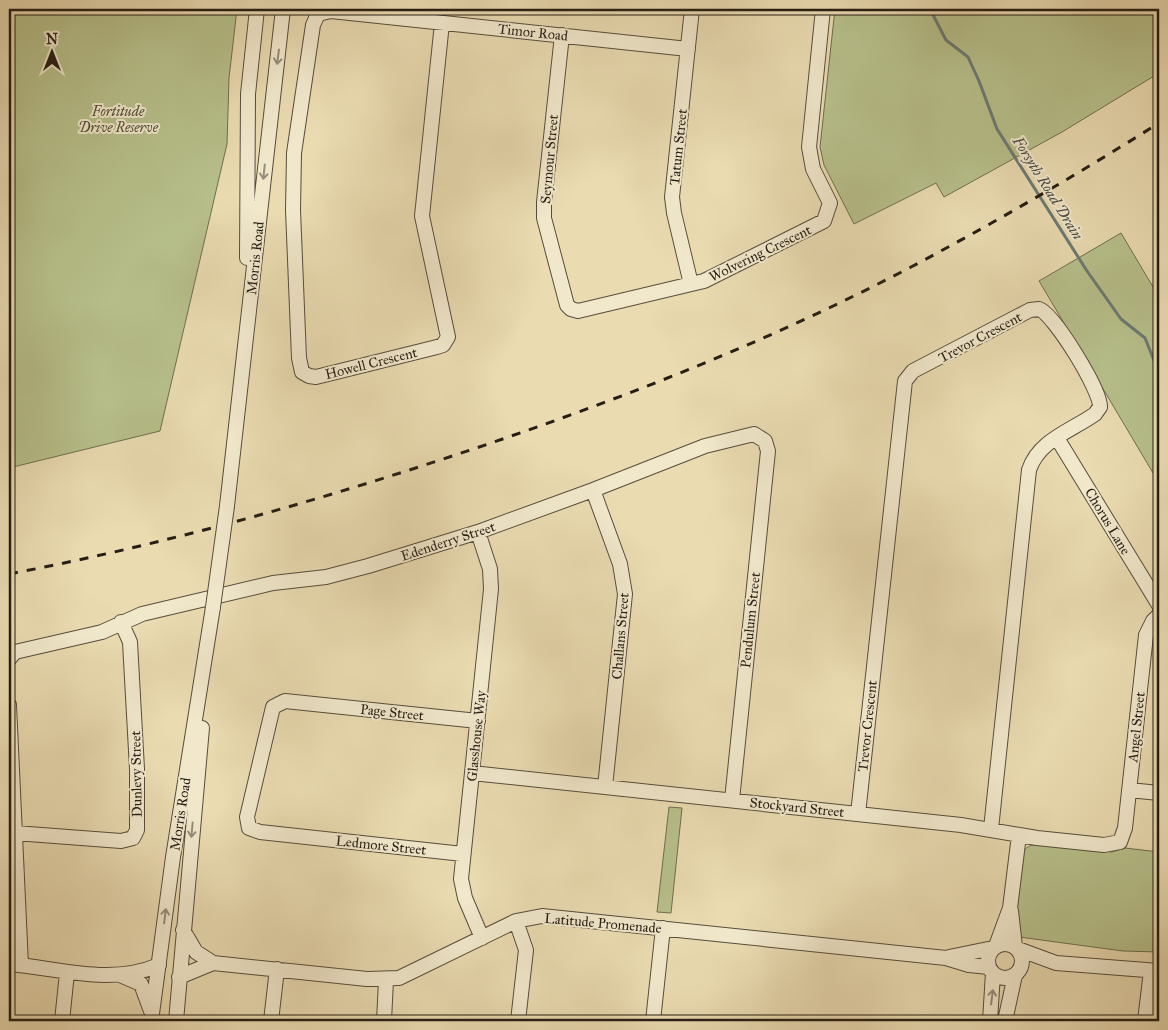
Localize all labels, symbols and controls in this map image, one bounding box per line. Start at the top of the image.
street label: Timor Road [497,20,569,45]
north arrow [28,28,78,78]
text: N [46,31,58,48]
one-way arrow [273,49,283,65]
park label: Fortitude Drive Reserve [78,103,159,136]
street label: Tatum Street [666,108,691,186]
street label: Seymour Street [537,114,562,204]
water label: Forsyth Road Drain [1008,132,1087,243]
one-way arrow [259,163,269,179]
street label: Morris Road [243,221,268,296]
street label: Wolvering Crescent [706,221,814,286]
street label: Trevor Crescent [936,308,1025,367]
street label: Howell Crescent [323,344,419,383]
street label: Chorus Lane [1081,485,1134,558]
street label: Edenderry Street [399,518,498,565]
street label: Pendulum Street [737,571,764,669]
street label: Challans Street [608,592,633,680]
street label: Trevor Crescent [854,679,881,773]
street label: Glasshouse Way [463,689,490,782]
street label: Angel Street [1124,691,1149,764]
street label: Page Street [359,701,425,724]
street label: Dunlevy Street [127,730,146,818]
street label: Morris Road [166,776,195,852]
street label: Stockyard Street [749,794,845,821]
one-way arrow [188,822,197,838]
street label: Ledmore Street [335,832,427,859]
one-way arrow [160,909,170,925]
street label: Latitude Promenade [544,910,662,937]
one-way arrow [987,990,997,1006]

